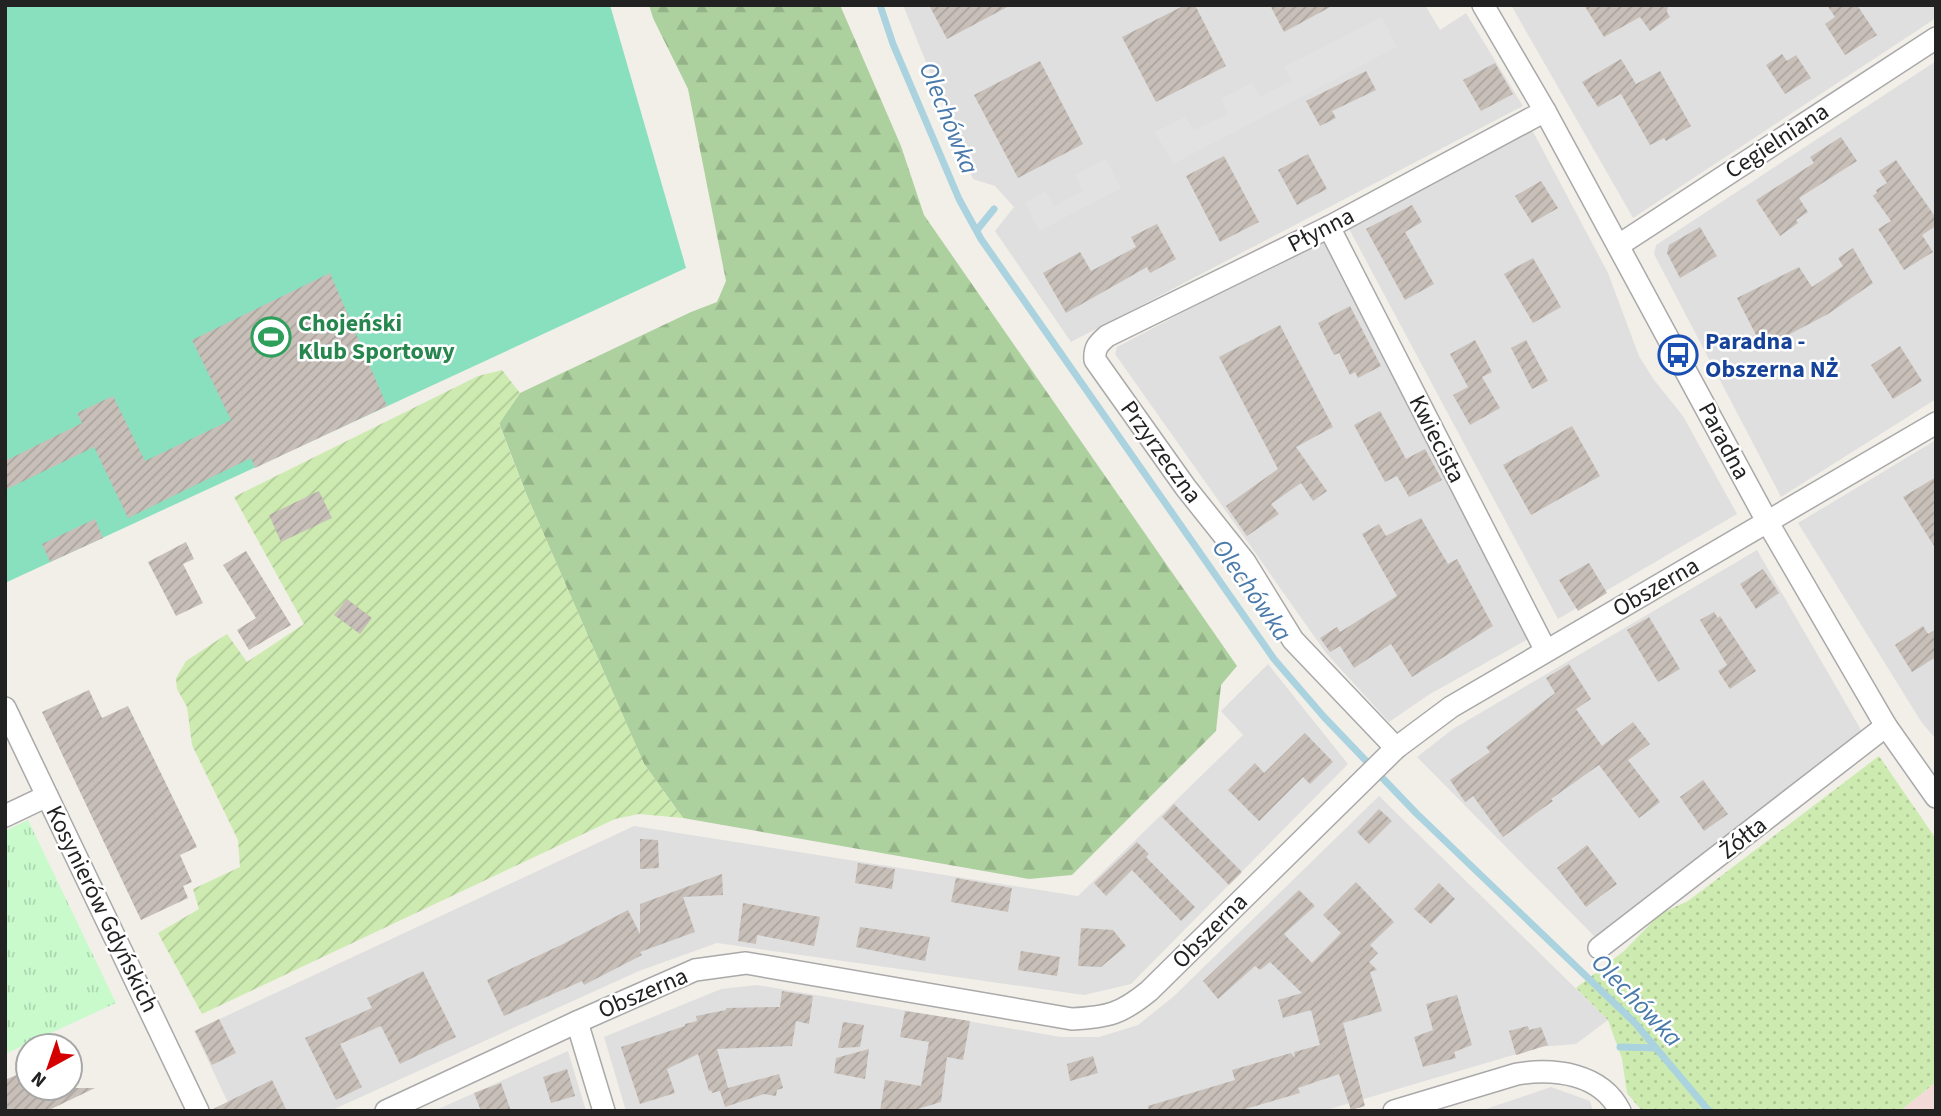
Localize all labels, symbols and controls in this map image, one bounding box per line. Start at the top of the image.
water label: Olechówka [910,56,988,180]
street label: Cegielniana [1718,94,1836,188]
street label: Płynna [1282,198,1360,262]
place label: Chojeński Klub Sportowy [298,306,455,369]
sports icon: Chojeński Klub Sportowy [250,316,292,358]
place label: Paradna - Obszerna NŻ [1705,324,1839,387]
bus stop icon: Paradna - Obszerna NŻ [1657,334,1699,376]
street label: Kwiecista [1400,389,1474,489]
street label: Przyrzeczna [1112,393,1210,511]
street label: Paradna [1689,396,1759,486]
water label: Olechówka [1203,531,1301,649]
street label: Obszerna [1606,548,1706,626]
street label: Kosynierów Gdyńskich [37,800,167,1018]
street label: Żółta [1712,808,1774,868]
street label: Obszerna [1164,885,1256,977]
water label: Olechówka [1583,945,1691,1055]
street label: Obszerna [593,958,693,1028]
north arrow [14,1032,84,1102]
text: N [26,1064,53,1093]

